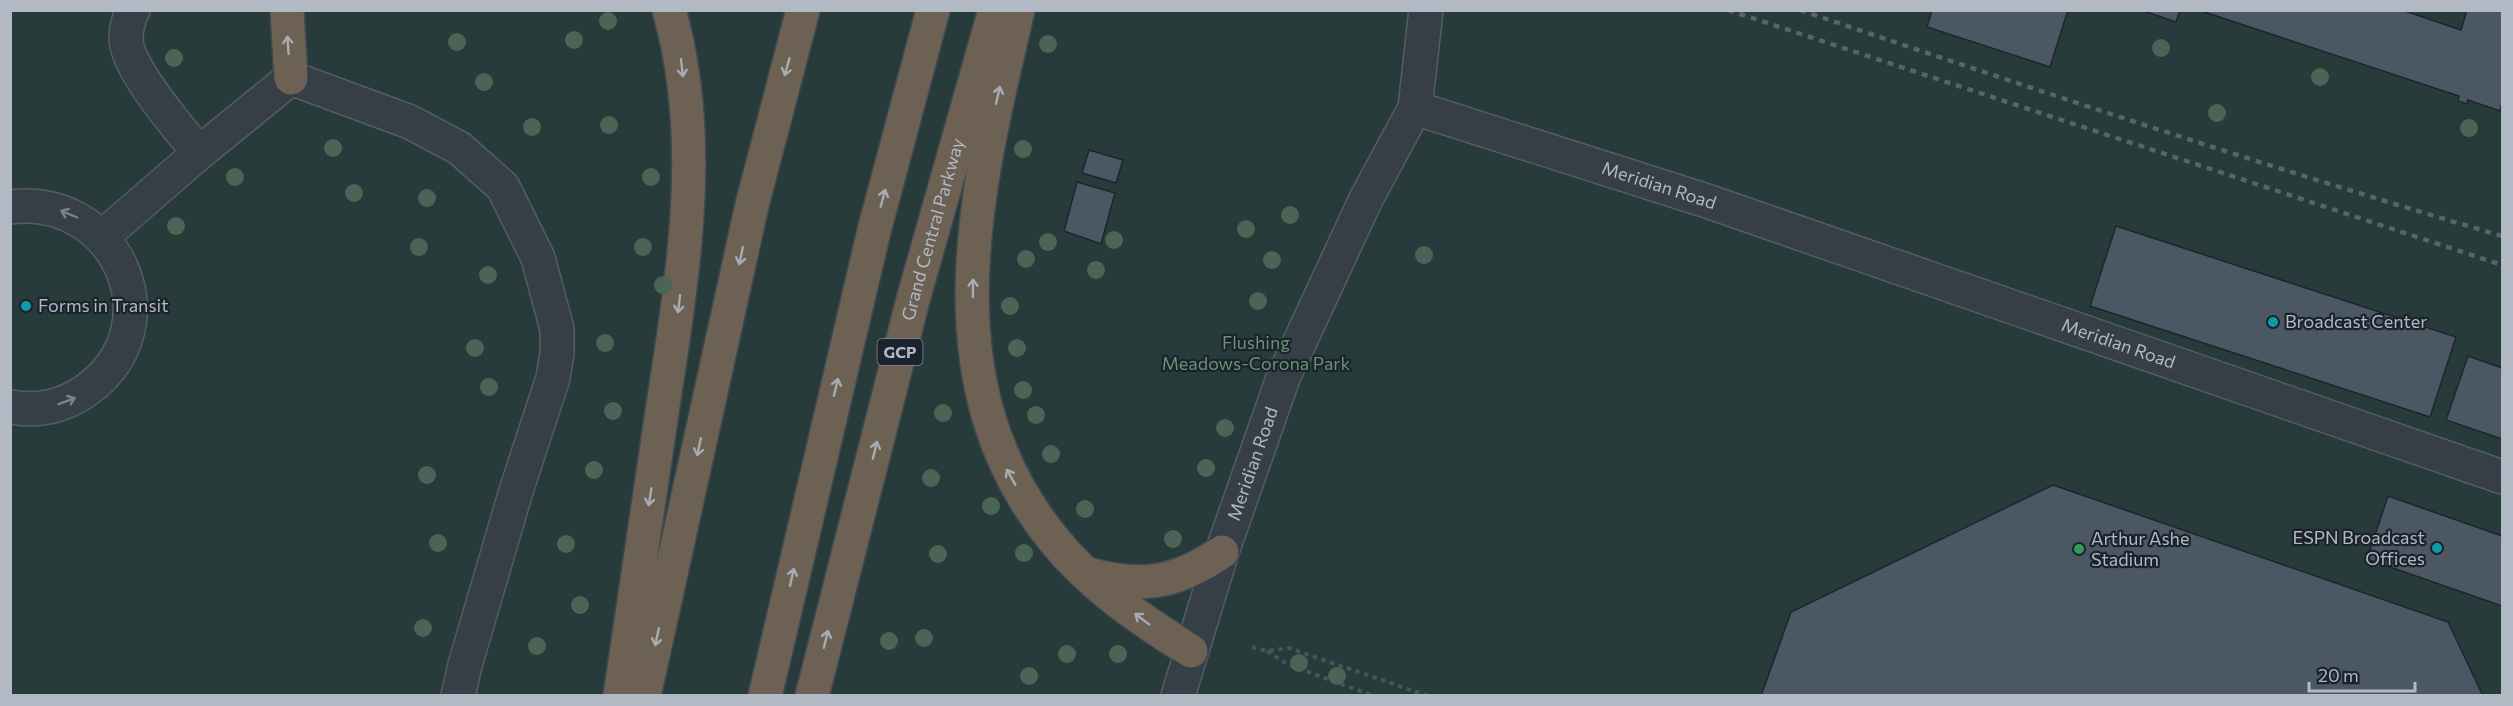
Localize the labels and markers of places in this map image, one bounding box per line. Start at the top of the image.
place label: Forms in Transit [38,294,169,316]
marker: Forms in Transit [19,299,33,313]
place label: Broadcast Center [2285,310,2427,332]
marker: Broadcast Center [2266,315,2280,329]
place label: ESPN Broadcast Offices [2293,526,2425,569]
place label: Arthur Ashe Stadium [2091,527,2189,570]
marker: ESPN Broadcast Offices [2430,541,2444,555]
marker: Arthur Ashe Stadium [2072,542,2086,556]

